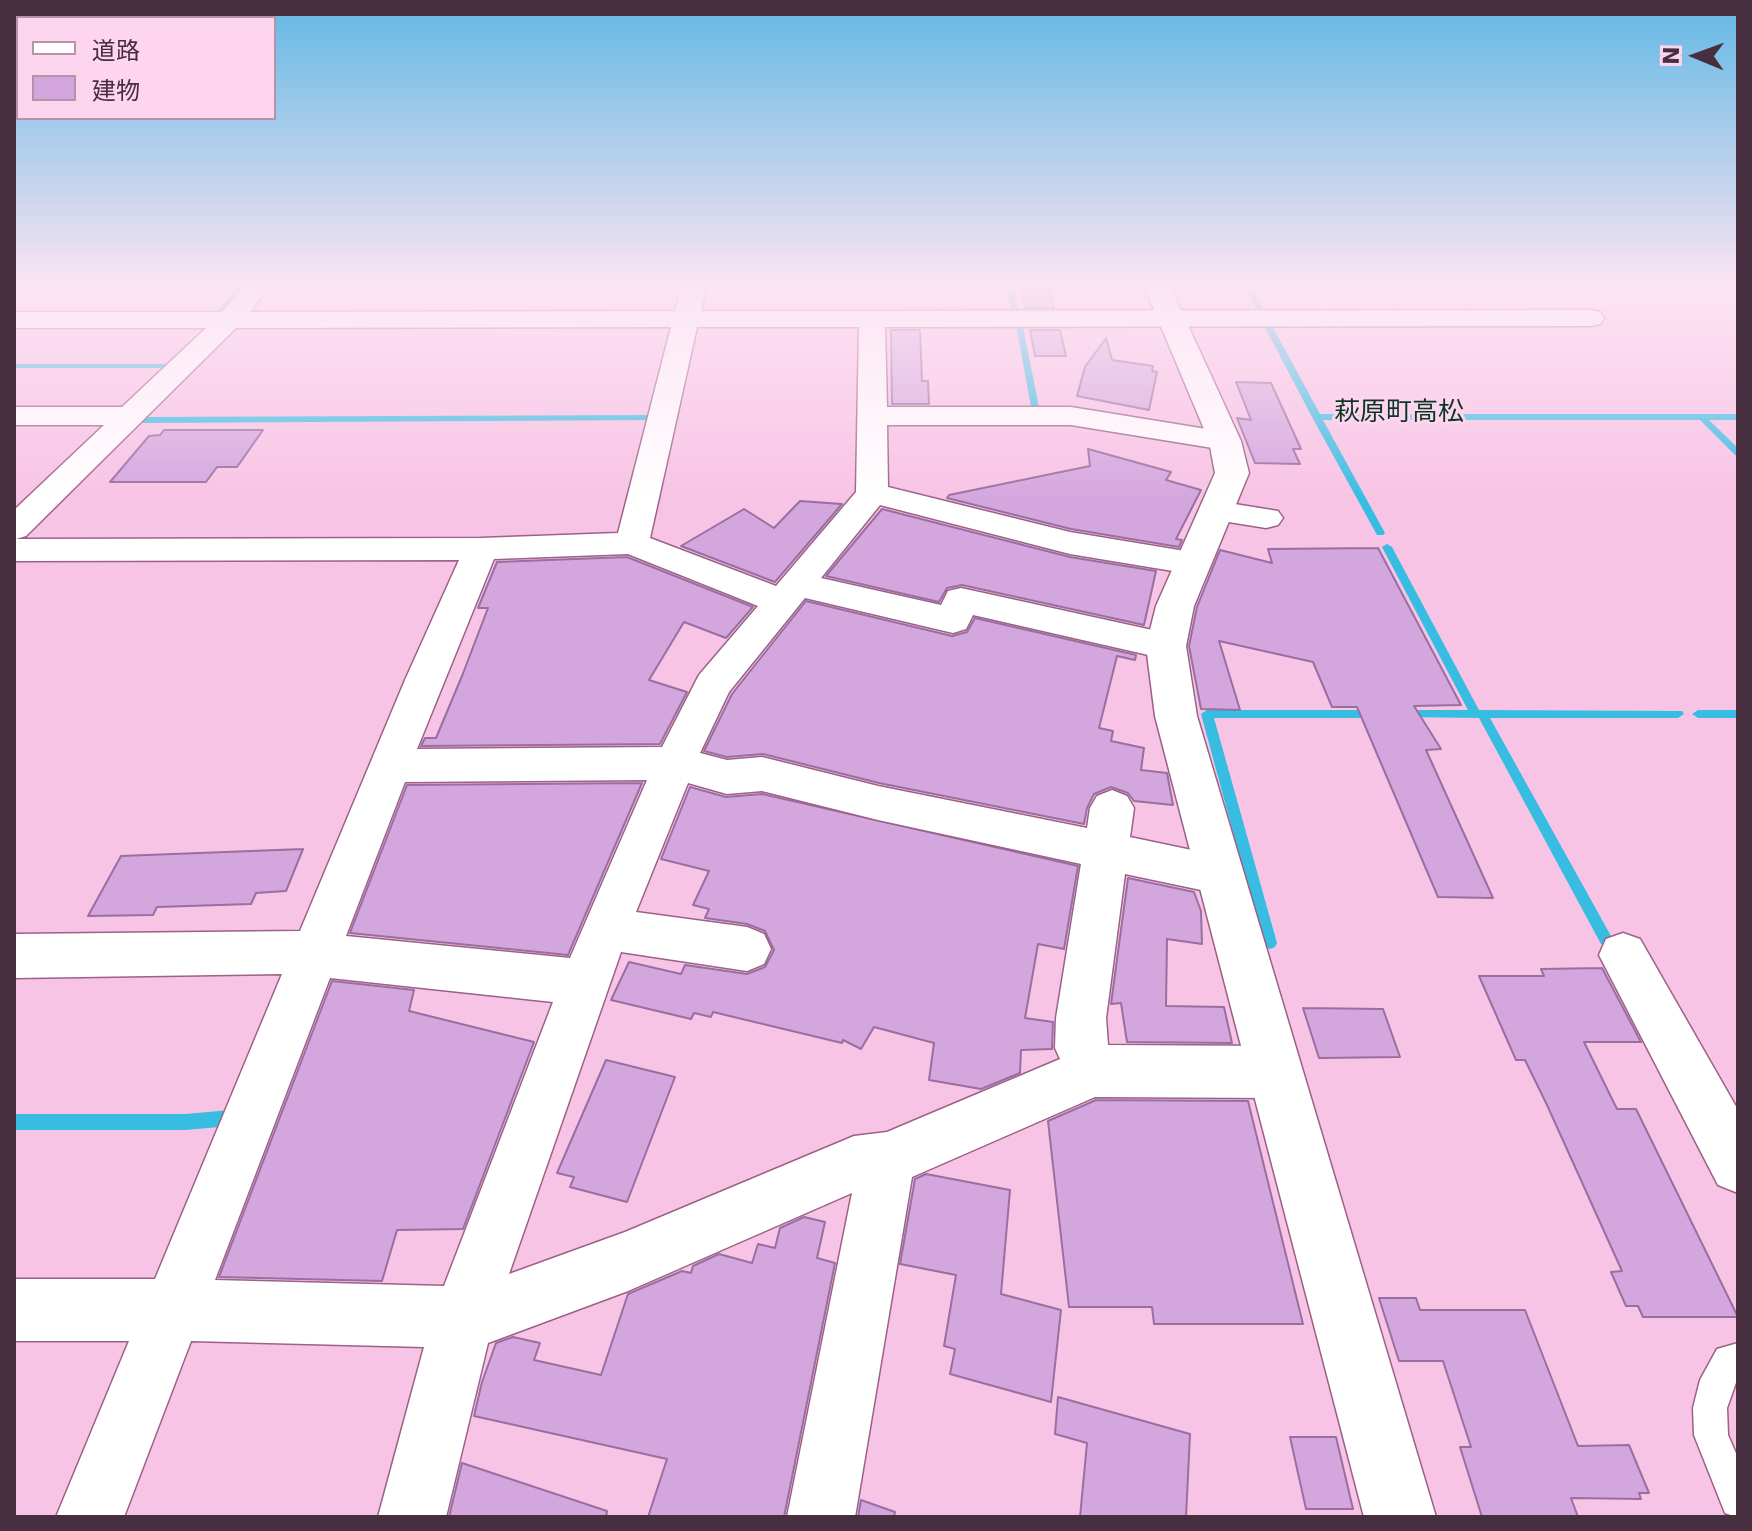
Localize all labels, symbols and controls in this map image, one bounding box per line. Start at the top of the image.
legend [16,16,276,120]
north arrow [1656,16,1736,96]
text: 道路 [92,37,140,65]
text: N [1659,46,1684,65]
text: 建物 [92,77,140,105]
district label: 萩原町高松 [1334,397,1464,429]

